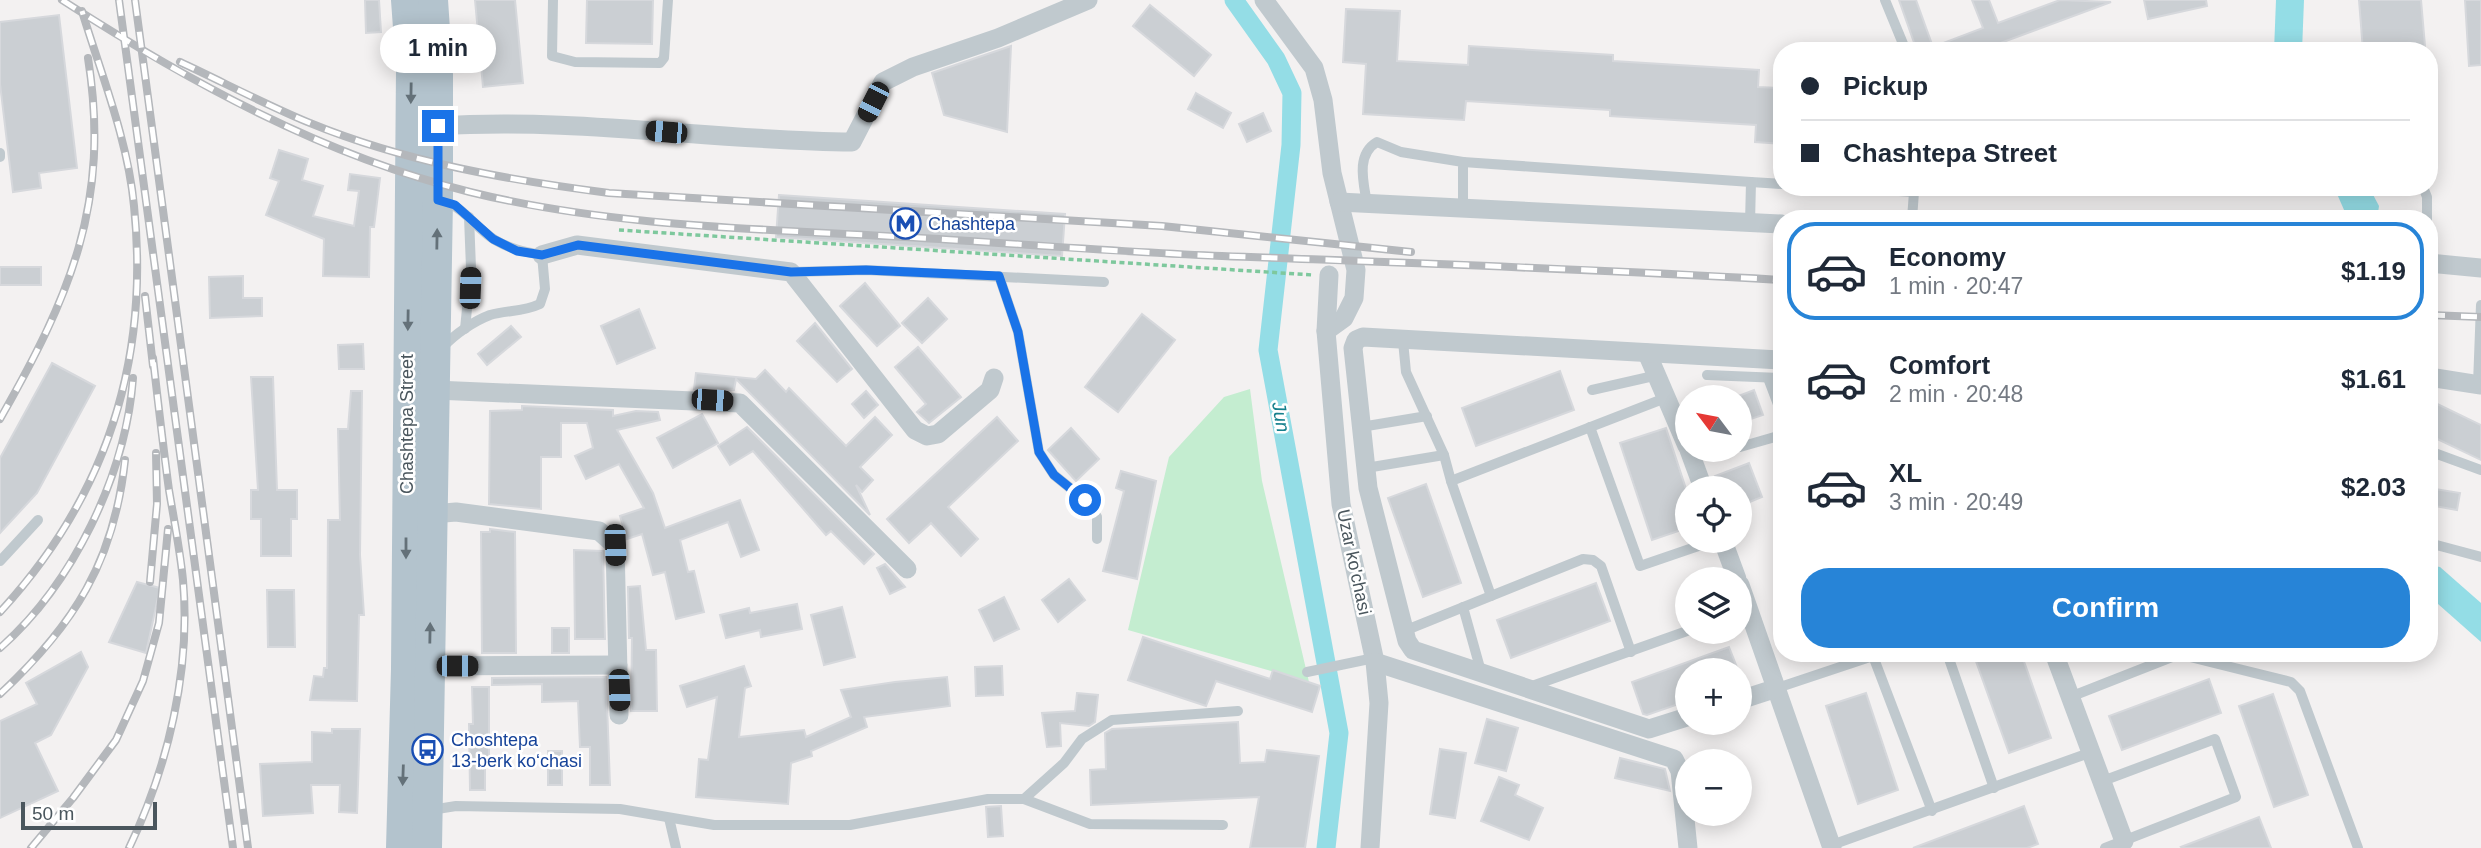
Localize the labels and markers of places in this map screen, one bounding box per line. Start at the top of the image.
metro station icon: Chashtepa [888,207,922,241]
place label: Chashtepa [928,214,1016,234]
place label: Choshtepa 13-berk koʻchasi [451,730,582,771]
bus stop icon: Choshtepa 13-berk koʻchasi [411,733,445,767]

